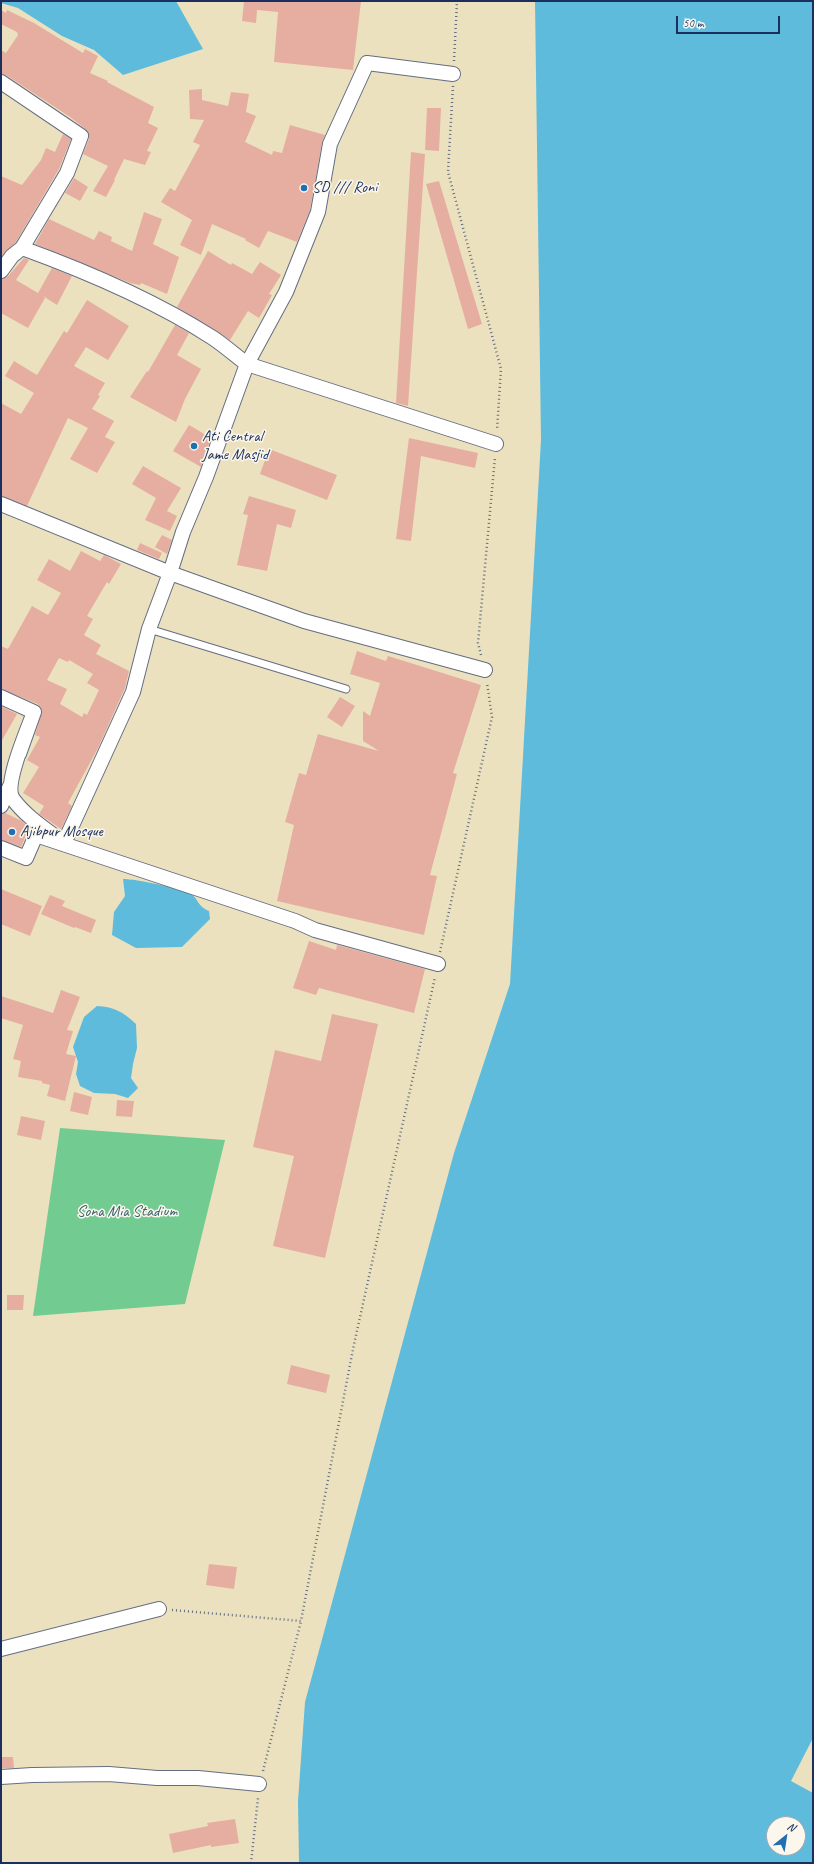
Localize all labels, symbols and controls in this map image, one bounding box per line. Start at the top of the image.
scale bar [678,8,782,34]
text: 50 m [683,15,703,31]
place label: SD /// Roni [312,178,377,198]
marker: SD /// Roni [299,183,309,193]
place label: Ati Central Jame Masjid [202,427,268,465]
marker: Ati Central Jame Masjid [189,441,199,451]
place label: Ajibpur Mosque [20,822,103,842]
marker: Ajibpur Mosque [7,827,17,837]
park label: Sona Mia Stadium [77,1202,177,1222]
north arrow [766,1816,806,1856]
text: N [785,1819,798,1834]

